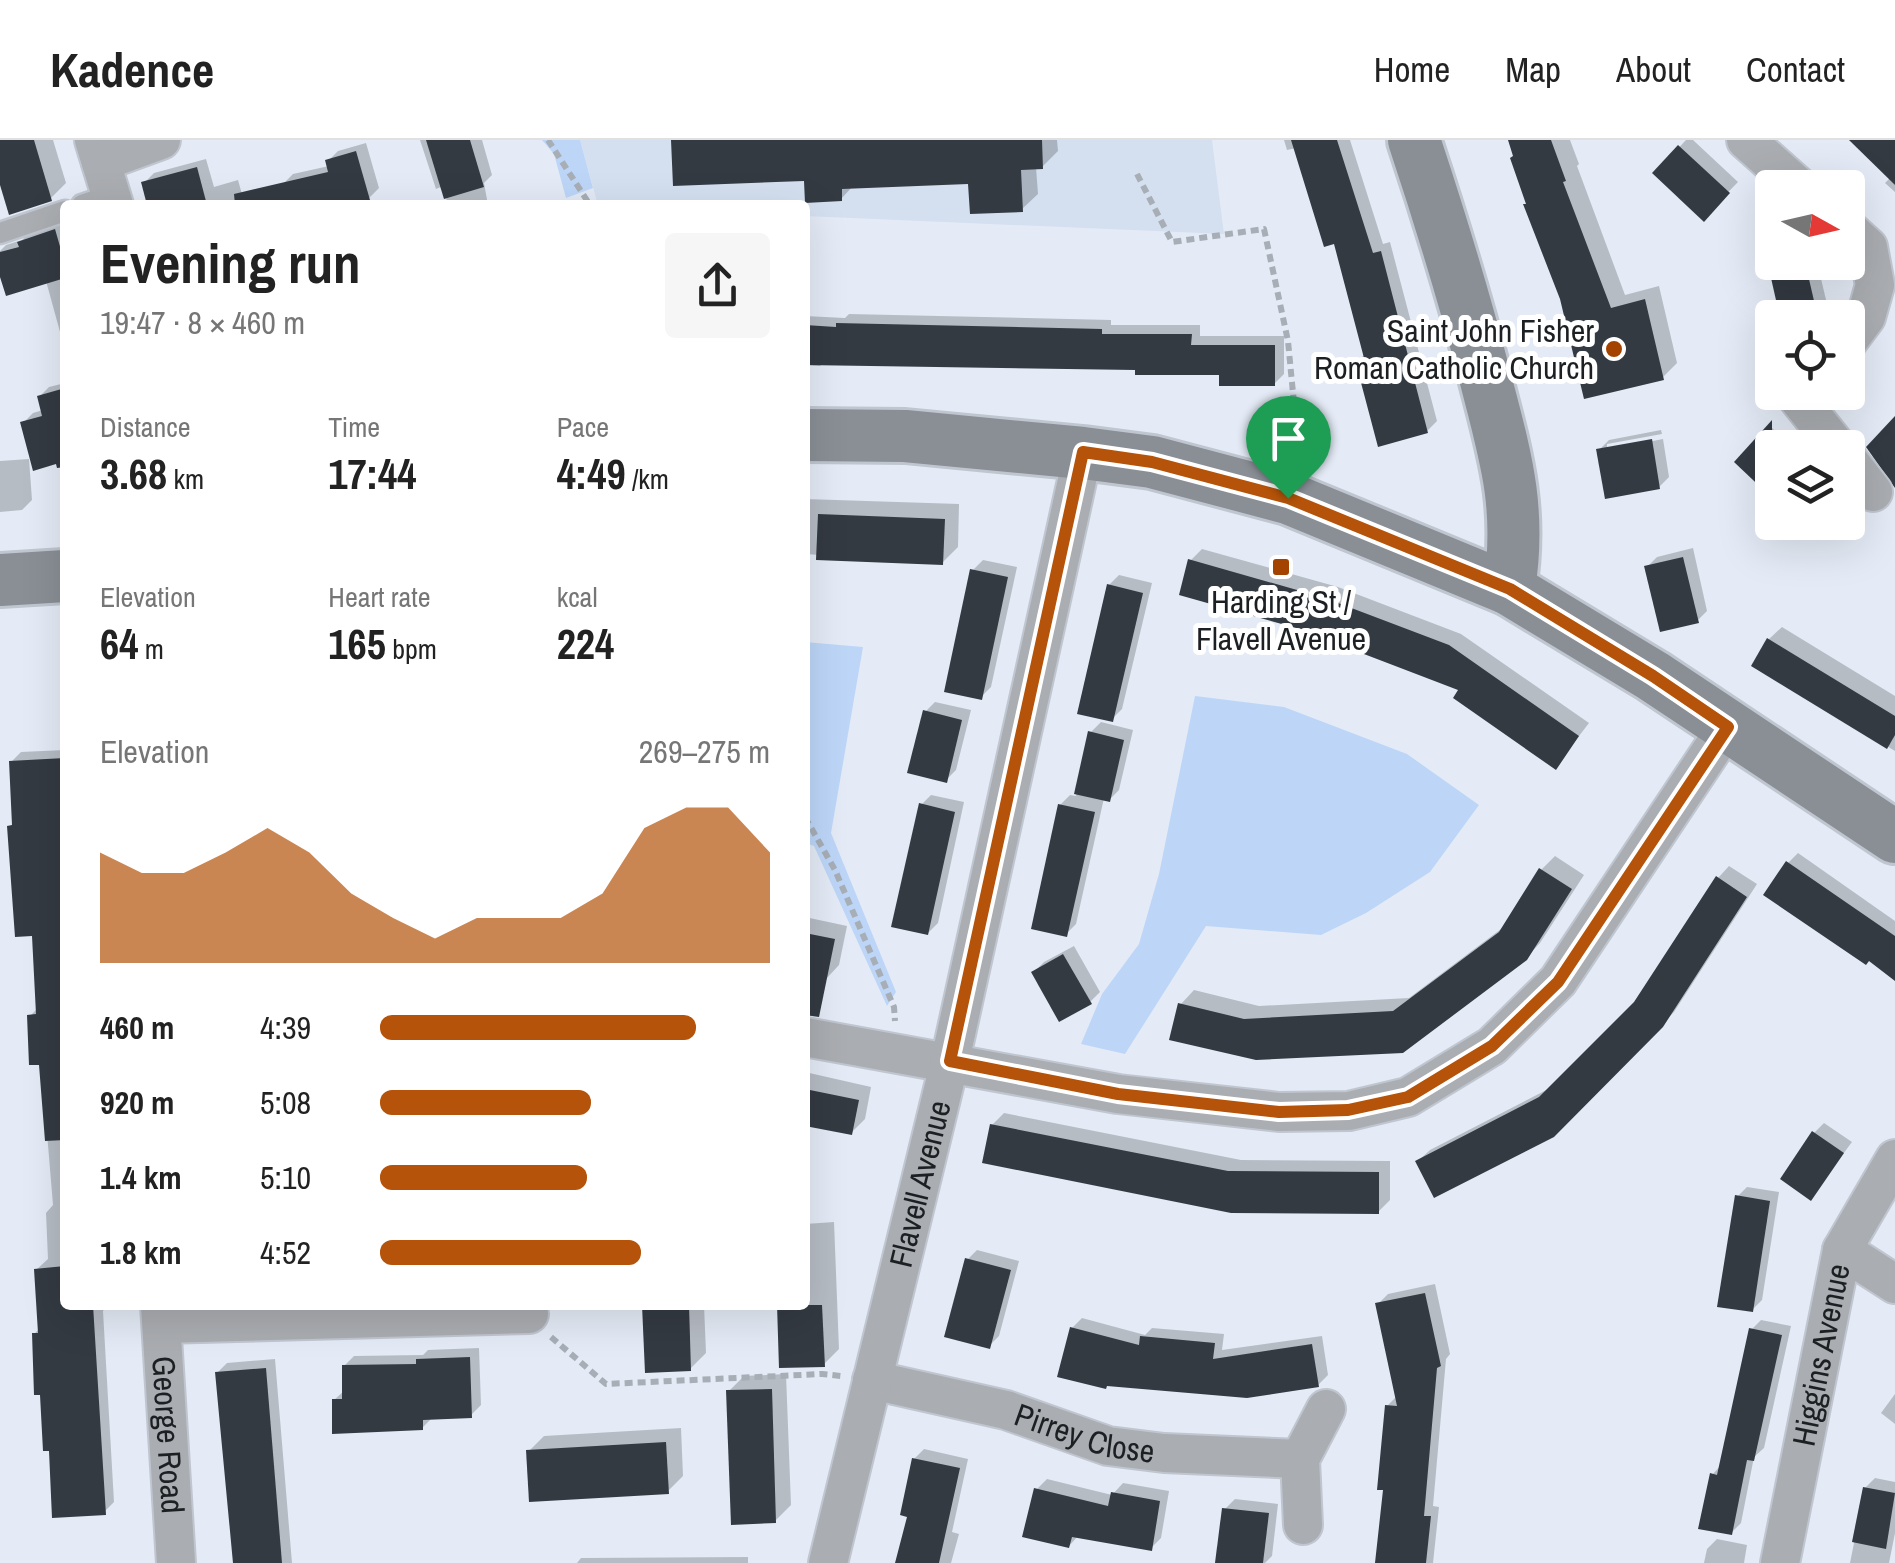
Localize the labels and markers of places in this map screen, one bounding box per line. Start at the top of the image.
place label: Saint John Fisher Roman Catholic Church [1314,309,1594,389]
marker: Saint John Fisher Roman Catholic Church [1603,338,1625,360]
pin [1246,396,1331,499]
marker: Harding St / Flavell Avenue [1270,556,1292,578]
place label: Harding St / Flavell Avenue [1196,580,1366,660]

